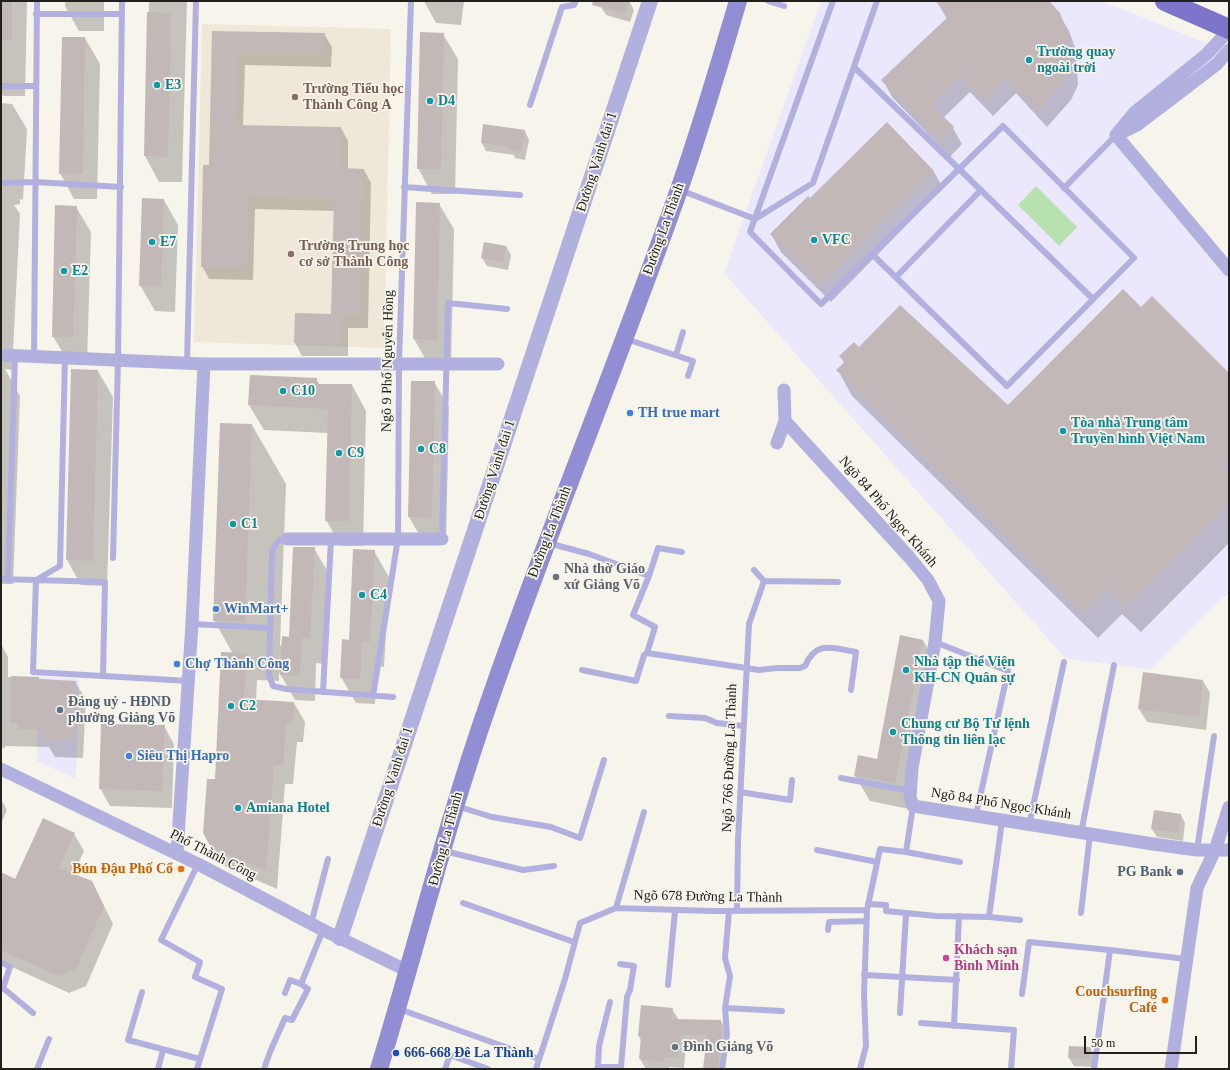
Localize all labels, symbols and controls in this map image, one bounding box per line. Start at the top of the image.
place label: Trường quay ngoài trời [1037,44,1124,76]
marker: Trường quay ngoài trời [1024,55,1034,65]
place label: E3 [165,77,182,93]
marker: E3 [152,80,162,90]
place label: Trường Tiểu học Thành Công A [303,81,414,114]
marker: Trường Tiểu học Thành Công A [290,92,300,102]
place label: D4 [438,93,456,109]
marker: D4 [425,96,435,106]
street label: Đường Vành đai 1 [571,105,623,219]
street label: Đường La Thành [638,176,690,282]
place label: VFC [822,232,848,248]
place label: E7 [160,234,177,250]
marker: VFC [809,235,819,245]
marker: E7 [147,237,157,247]
place label: Trường Trung học cơ sở Thành Công [299,238,420,270]
marker: Trường Trung học cơ sở Thành Công [286,249,296,259]
place label: E2 [72,263,89,279]
marker: E2 [59,266,69,276]
street label: Ngõ 9 Phố Nguyên Hồng [378,282,398,440]
place label: C10 [291,383,317,399]
marker: C10 [278,386,288,396]
place label: TH true mart [638,405,727,421]
marker: TH true mart [625,408,635,418]
street label: Đường Vành đai 1 [469,413,521,527]
place label: Tòa nhà Trung tâm Truyền hình Việt Nam [1071,415,1219,448]
marker: Tòa nhà Trung tâm Truyền hình Việt Nam [1058,426,1068,436]
place label: C8 [429,441,446,457]
marker: C8 [416,444,426,454]
place label: C9 [347,445,364,461]
marker: C9 [334,448,344,458]
street label: Ngõ 84 Phố Ngọc Khánh [830,448,946,576]
street label: Đường La Thành [523,479,577,585]
place label: C1 [241,516,258,532]
marker: C1 [228,519,238,529]
place label: Nhà thờ Giáo xứ Giảng Võ [564,561,653,594]
marker: Nhà thờ Giáo xứ Giảng Võ [551,572,561,582]
place label: C4 [370,587,387,603]
marker: C4 [357,590,367,600]
place label: WinMart+ [224,601,291,617]
marker: WinMart+ [211,604,221,614]
place label: Nhà tập thể Viện KH-CN Quân sự [914,654,1027,686]
place label: Chợ Thành Công [185,656,297,672]
marker: Chợ Thành Công [172,659,182,669]
marker: Nhà tập thể Viện KH-CN Quân sự [901,665,911,675]
street label: Ngõ 766 Đường La Thành [719,676,741,840]
place label: Đảng uỷ - HĐND phường Giảng Võ [68,694,184,726]
place label: C2 [239,698,256,714]
marker: C2 [226,701,236,711]
marker: Đảng uỷ - HĐND phường Giảng Võ [55,705,65,715]
place label: Chung cư Bộ Tư lệnh Thông tin liên lạc [901,716,1040,748]
street label: Đường Vành đai 1 [367,720,419,834]
marker: Chung cư Bộ Tư lệnh Thông tin liên lạc [888,727,898,737]
place label: Siêu Thị Hapro [137,748,238,764]
marker: Siêu Thị Hapro [124,751,134,761]
street label: Ngõ 84 Phố Ngọc Khánh [923,783,1079,825]
street label: Đường La Thành [424,785,468,893]
place label: Amiana Hotel [246,800,338,816]
marker: Amiana Hotel [233,803,243,813]
street label: Phố Thành Công [161,823,265,887]
place label: Bún Đậu Phố Cổ [63,861,173,877]
marker: Bún Đậu Phố Cổ [176,864,186,874]
place label: PG Bank [1114,864,1172,880]
marker: PG Bank [1175,867,1185,877]
street label: Ngõ 678 Đường La Thành [626,887,790,907]
place label: Khách sạn Bình Minh [954,942,1025,974]
marker: Khách sạn Bình Minh [941,953,951,963]
place label: Couchsurfing Café [1065,984,1157,1016]
marker: Couchsurfing Café [1160,995,1170,1005]
scale bar [1086,1028,1199,1054]
text: 50 m [1091,1036,1115,1050]
place label: Đình Giảng Võ [683,1039,779,1055]
marker: Đình Giảng Võ [670,1042,680,1052]
place label: 666-668 Đê La Thành [404,1045,547,1061]
marker: 666-668 Đê La Thành [391,1048,401,1058]

